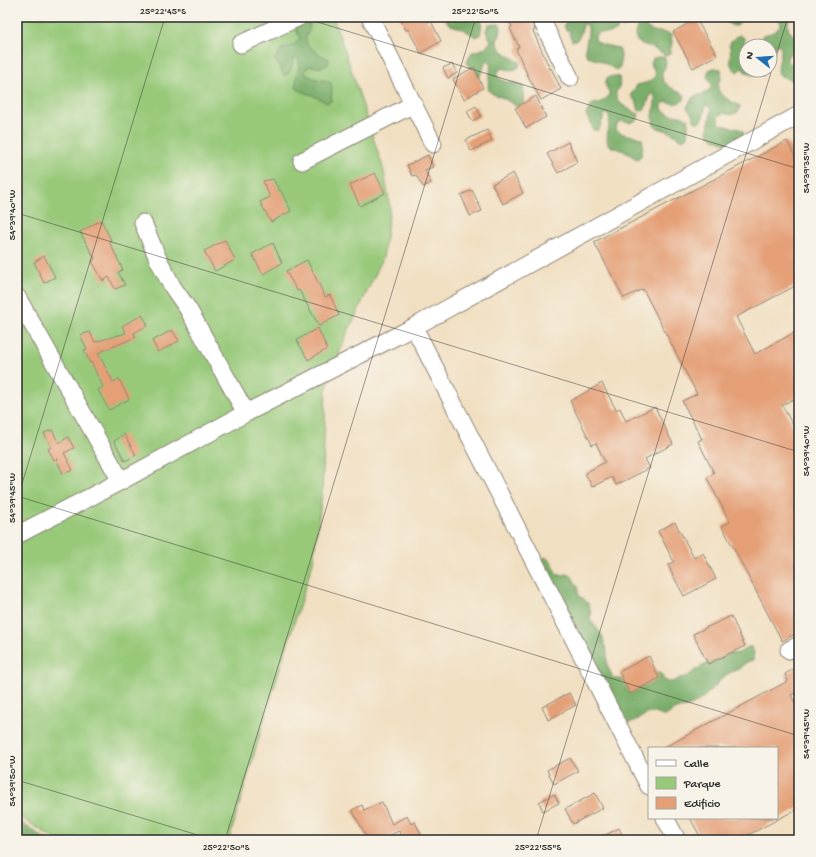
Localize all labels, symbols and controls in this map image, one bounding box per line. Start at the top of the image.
text: 25°22'45"S [140,6,186,18]
text: 25°22'50"S [452,6,499,18]
north arrow [738,38,778,78]
text: N [744,50,757,61]
text: 54°39'35"W [801,142,813,193]
text: 54°39'40"W [7,189,19,240]
text: 54°39'40"W [801,425,813,476]
text: 54°39'45"W [7,473,19,523]
text: 54°39'45"W [801,709,813,759]
legend [648,747,778,819]
text: 54°39'50"W [7,755,19,806]
text: Calle [684,758,709,772]
text: Parque [683,778,721,792]
text: Edificio [684,798,720,812]
text: 25°22'50"S [203,842,250,854]
text: 25°22'55"S [515,842,562,854]

